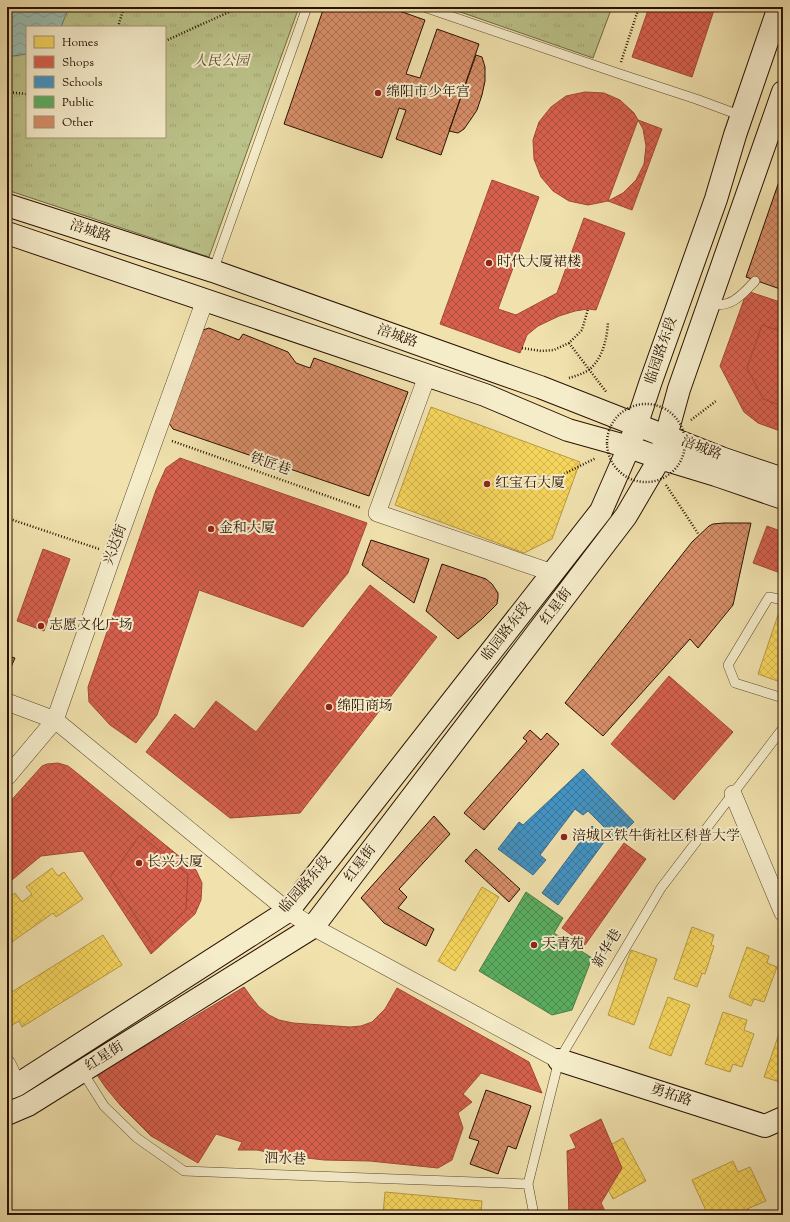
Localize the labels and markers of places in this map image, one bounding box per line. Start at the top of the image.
place label: 绵阳市少年宫 [386,83,470,103]
marker: 绵阳市少年宫 [373,88,383,98]
place label: 时代大厦裙楼 [497,253,581,273]
marker: 时代大厦裙楼 [484,258,494,268]
place label: 红宝石大厦 [495,474,565,494]
marker: 红宝石大厦 [482,479,492,489]
place label: 金和大厦 [219,519,275,539]
marker: 金和大厦 [206,524,216,534]
place label: 志愿文化广场 [49,616,133,636]
marker: 志愿文化广场 [36,621,46,631]
place label: 绵阳商场 [337,697,393,717]
marker: 绵阳商场 [324,702,334,712]
place label: 涪城区铁牛街社区科普大学 [572,827,740,847]
marker: 涪城区铁牛街社区科普大学 [559,832,569,842]
place label: 长兴大厦 [147,853,203,873]
marker: 长兴大厦 [134,858,144,868]
place label: 天青苑 [542,935,584,955]
marker: 天青苑 [529,940,539,950]

